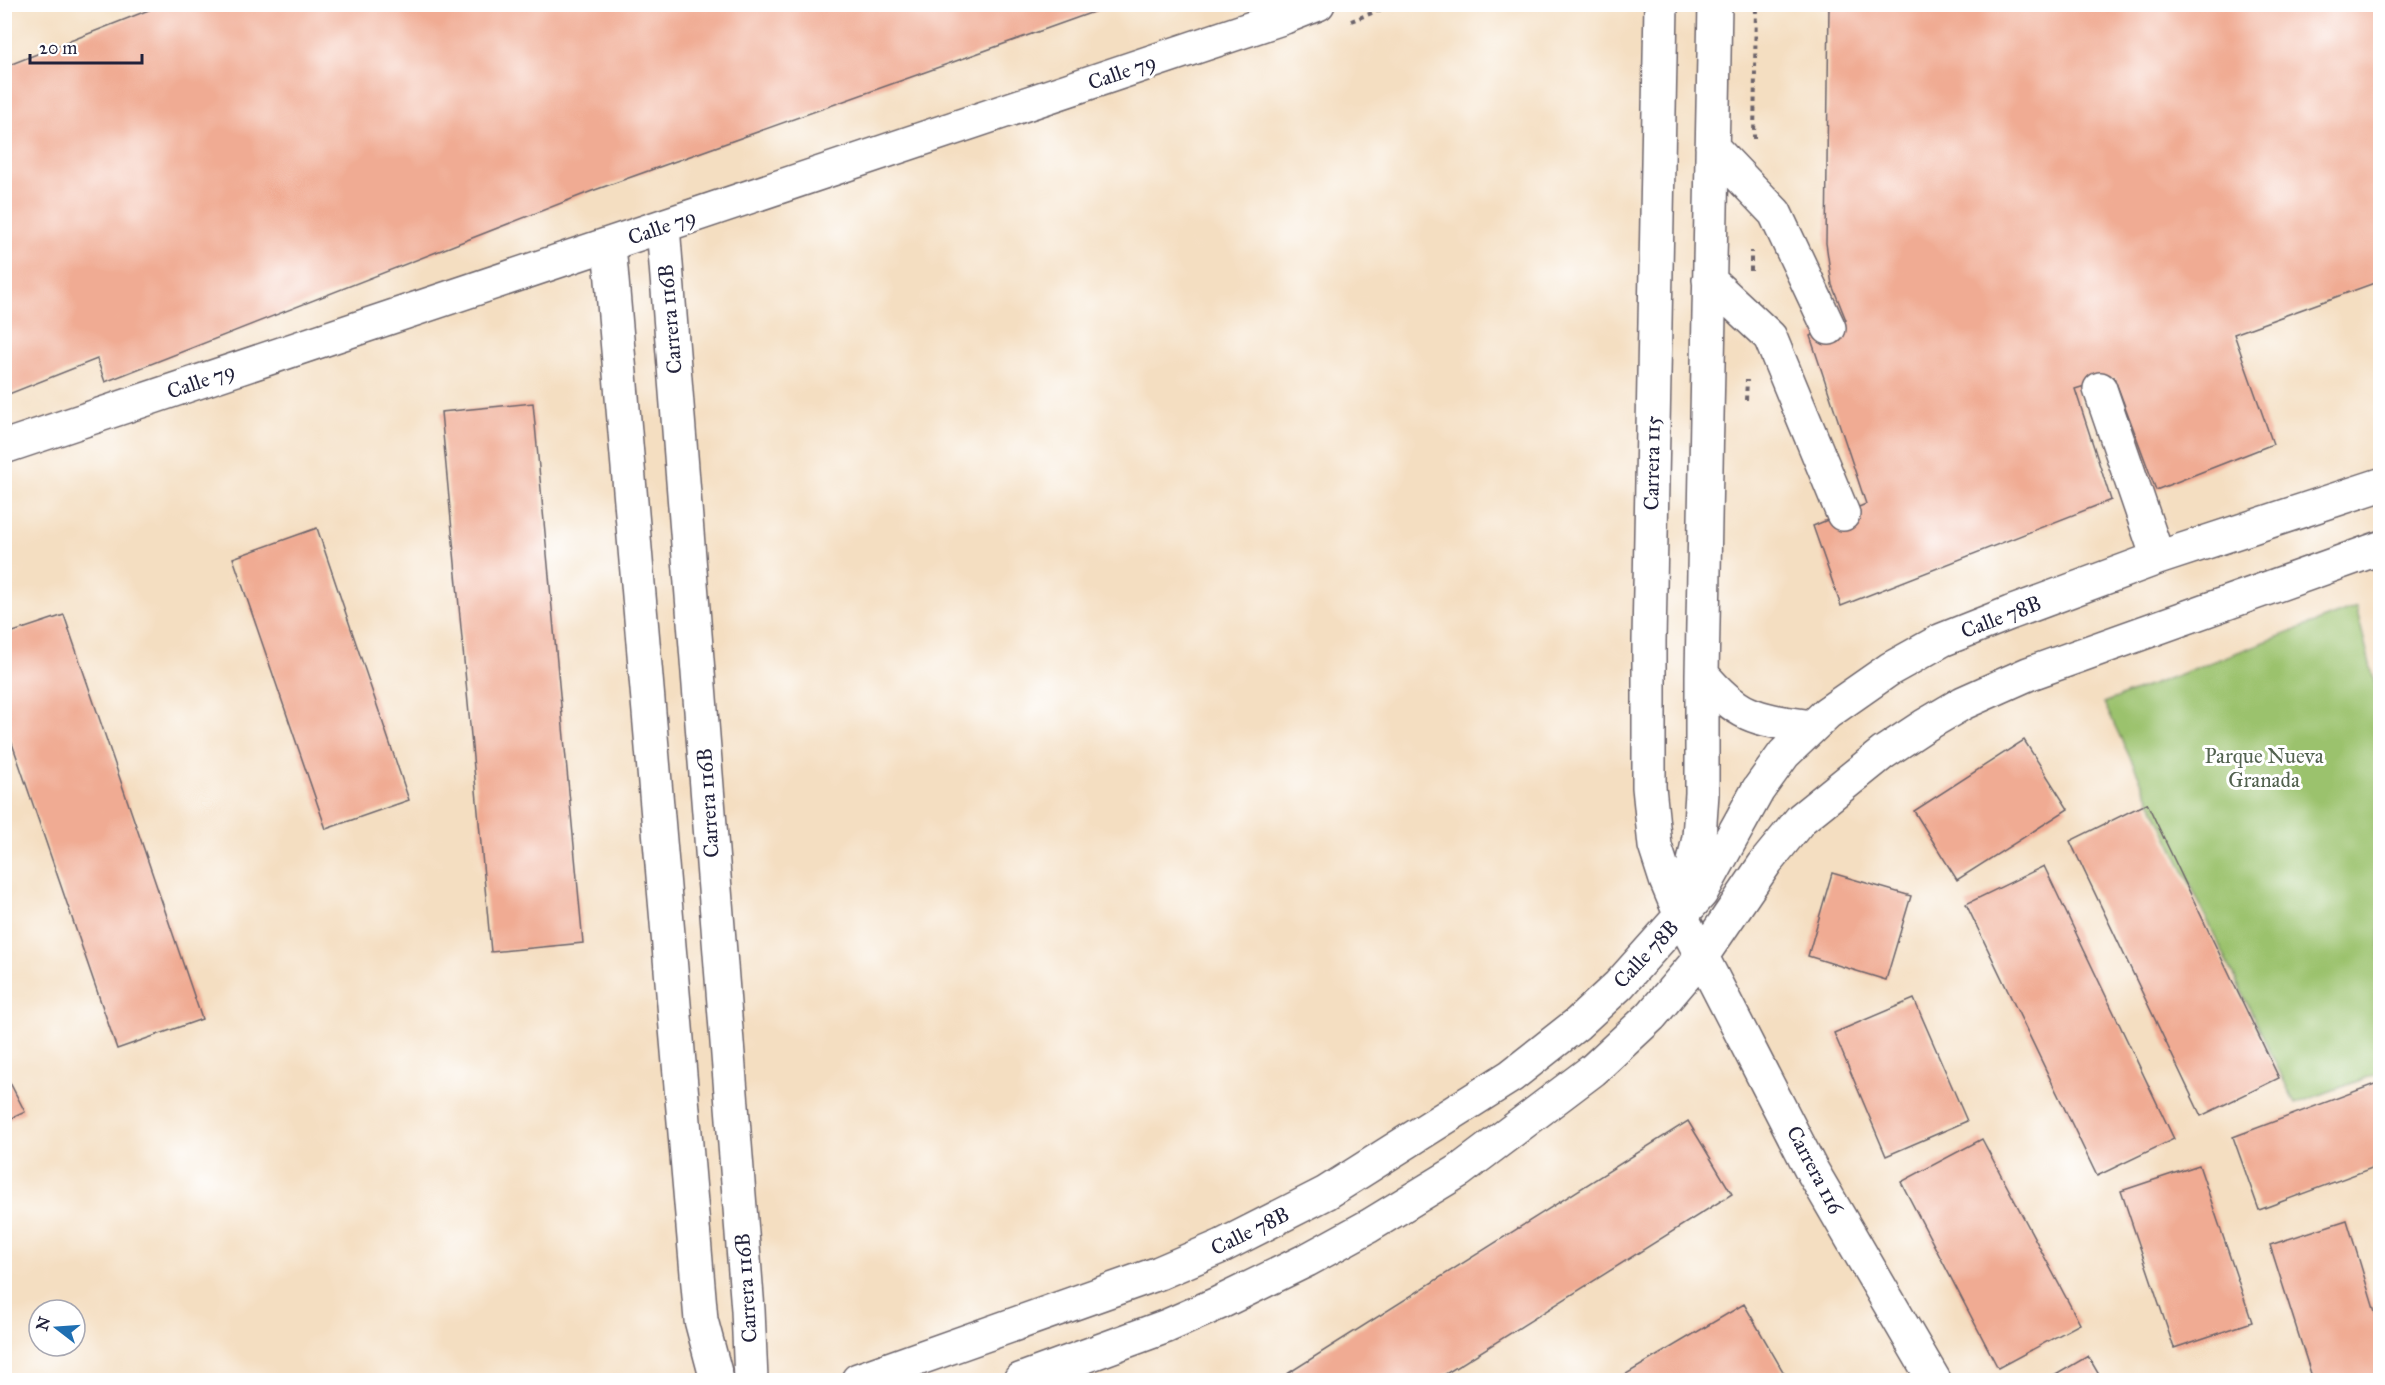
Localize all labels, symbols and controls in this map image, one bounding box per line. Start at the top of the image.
scale bar [30,27,142,65]
text: 20 m [39,37,77,59]
street label: Calle 79 [1085,48,1159,96]
street label: Calle 79 [625,203,699,251]
street label: Carrera 116B [652,263,688,375]
street label: Calle 79 [164,357,238,405]
street label: Carrera 115 [1638,415,1666,511]
street label: Calle 78B [1957,590,2045,644]
park label: Parque Nueva Granada [2204,743,2324,793]
street label: Carrera 116B [691,747,725,859]
street label: Calle 78B [1608,914,1684,994]
street label: Carrera 116 [1781,1121,1850,1220]
street label: Calle 78B [1207,1201,1293,1261]
street label: Carrera 116B [729,1232,763,1344]
north arrow [27,1298,87,1358]
text: N [32,1314,54,1333]

